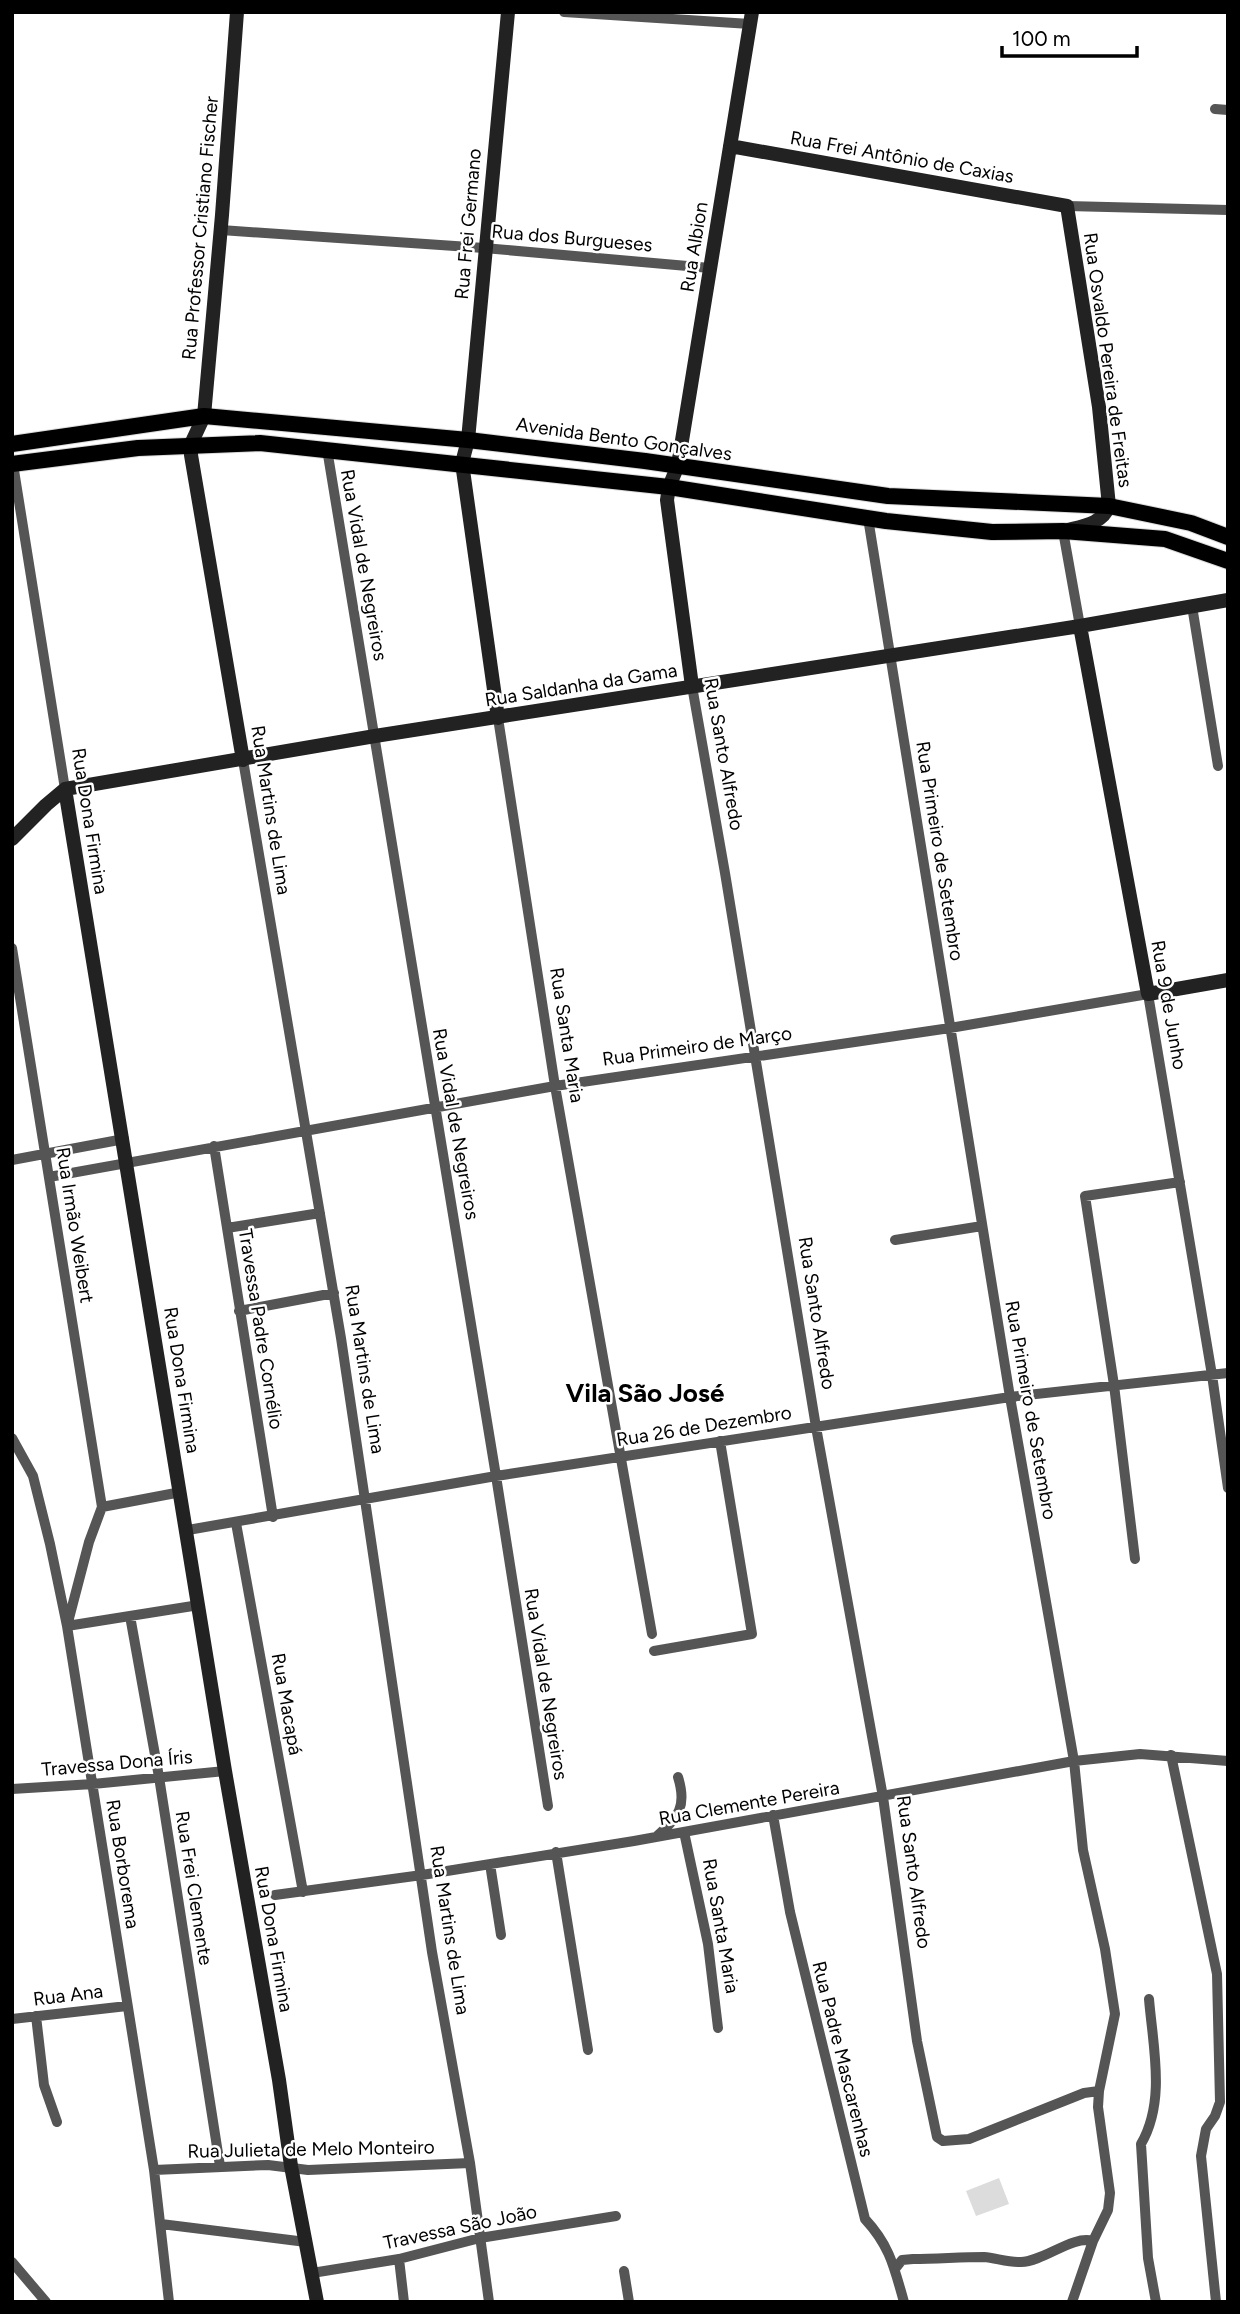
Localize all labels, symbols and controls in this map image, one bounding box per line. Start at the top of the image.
scale bar [1002,14,1137,58]
text: 100 m [1012,26,1071,51]
street label: Rua Professor Cristiano Fischer [177,95,223,361]
street label: Rua Frei Antônio de Caxias [788,126,1016,188]
street label: Rua Frei Germano [450,147,486,301]
street label: Rua Albion [676,200,712,294]
street label: Rua dos Burgueses [491,220,654,257]
street label: Rua Osvaldo Pereira de Freitas [1079,231,1137,489]
street label: Avenida Bento Gonçalves [515,412,734,466]
street label: Rua Vidal de Negreiros [336,467,392,663]
street label: Rua Saldanha da Gama [483,658,679,712]
street label: Rua Santo Alfredo [699,676,749,832]
street label: Rua Martins de Lima [246,724,296,896]
street label: Rua Primeiro de Setembro [911,739,969,963]
street label: Rua Dona Firmina [67,746,113,896]
street label: Rua 9 de Junho [1146,938,1192,1072]
street label: Rua Santa Maria [545,966,589,1104]
street label: Rua Primeiro de Março [601,1021,793,1071]
street label: Rua Vidal de Negreiros [428,1026,484,1222]
street label: Rua Irmão Weibert [51,1145,99,1305]
street label: Travessa Padre Cornélio [234,1227,288,1431]
street label: Rua Santo Alfredo [794,1235,840,1391]
street label: Rua Martins de Lima [340,1283,390,1455]
street label: Rua Primeiro de Setembro [1000,1299,1062,1521]
street label: Rua Dona Firmina [159,1305,205,1455]
district label: Vila São José [566,1377,724,1409]
street label: Rua 26 de Dezembro [615,1401,793,1451]
street label: Rua Vidal de Negreiros [519,1586,573,1782]
street label: Rua Macapá [267,1651,307,1757]
street label: Travessa Dona Íris [40,1745,194,1781]
street label: Rua Clemente Pereira [657,1776,841,1830]
street label: Rua Santo Alfredo [892,1794,936,1950]
street label: Rua Borborema [101,1798,145,1930]
street label: Rua Frei Clemente [170,1809,218,1967]
street label: Rua Martins de Lima [425,1844,475,2016]
street label: Rua Santa Maria [698,1857,744,1995]
street label: Rua Dona Firmina [250,1864,298,2014]
street label: Rua Padre Mascarenhas [808,1959,879,2160]
street label: Rua Ana [32,1979,104,2011]
street label: Rua Julieta de Melo Monteiro [187,2135,435,2163]
street label: Travessa São João [381,2200,539,2254]

